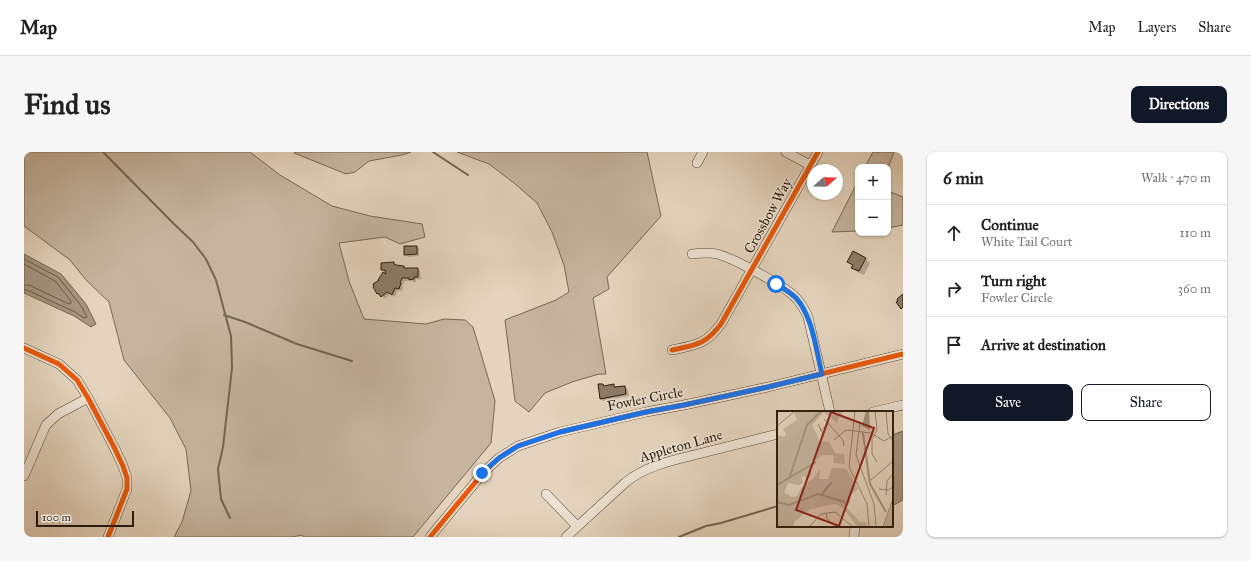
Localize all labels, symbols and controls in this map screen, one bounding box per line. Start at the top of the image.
text: Map [20,16,57,39]
text: Map [1088,19,1116,36]
text: Layers [1138,19,1176,36]
text: Share [1198,19,1231,36]
button: Directions [1131,86,1227,123]
text: Find us [24,87,110,122]
north arrow [807,164,843,200]
map controls [855,164,891,236]
button: + [855,164,891,200]
text: 6 min [943,168,984,189]
text: Walk · 470 m [1141,170,1211,186]
street label: Crossbow Way [740,175,796,256]
button: − [855,200,891,236]
text: Continue [981,216,1039,234]
icon: ahead [943,222,965,244]
text: 110 m [1179,225,1211,241]
text: White Tail Court [981,234,1072,250]
text: Turn right [981,272,1046,290]
route start [767,275,785,293]
icon: right [943,278,965,300]
text: 360 m [1178,281,1211,297]
text: Fowler Circle [981,290,1052,306]
icon: arrive [943,334,965,356]
text: Arrive at destination [981,336,1106,354]
street label: Fowler Circle [606,383,685,415]
button: Save [943,384,1073,421]
button: Share [1081,384,1211,421]
inset map [777,411,893,527]
street label: Appleton Lane [637,426,724,466]
route end [473,464,491,482]
scale bar [36,509,134,528]
text: 100 m [42,511,71,524]

